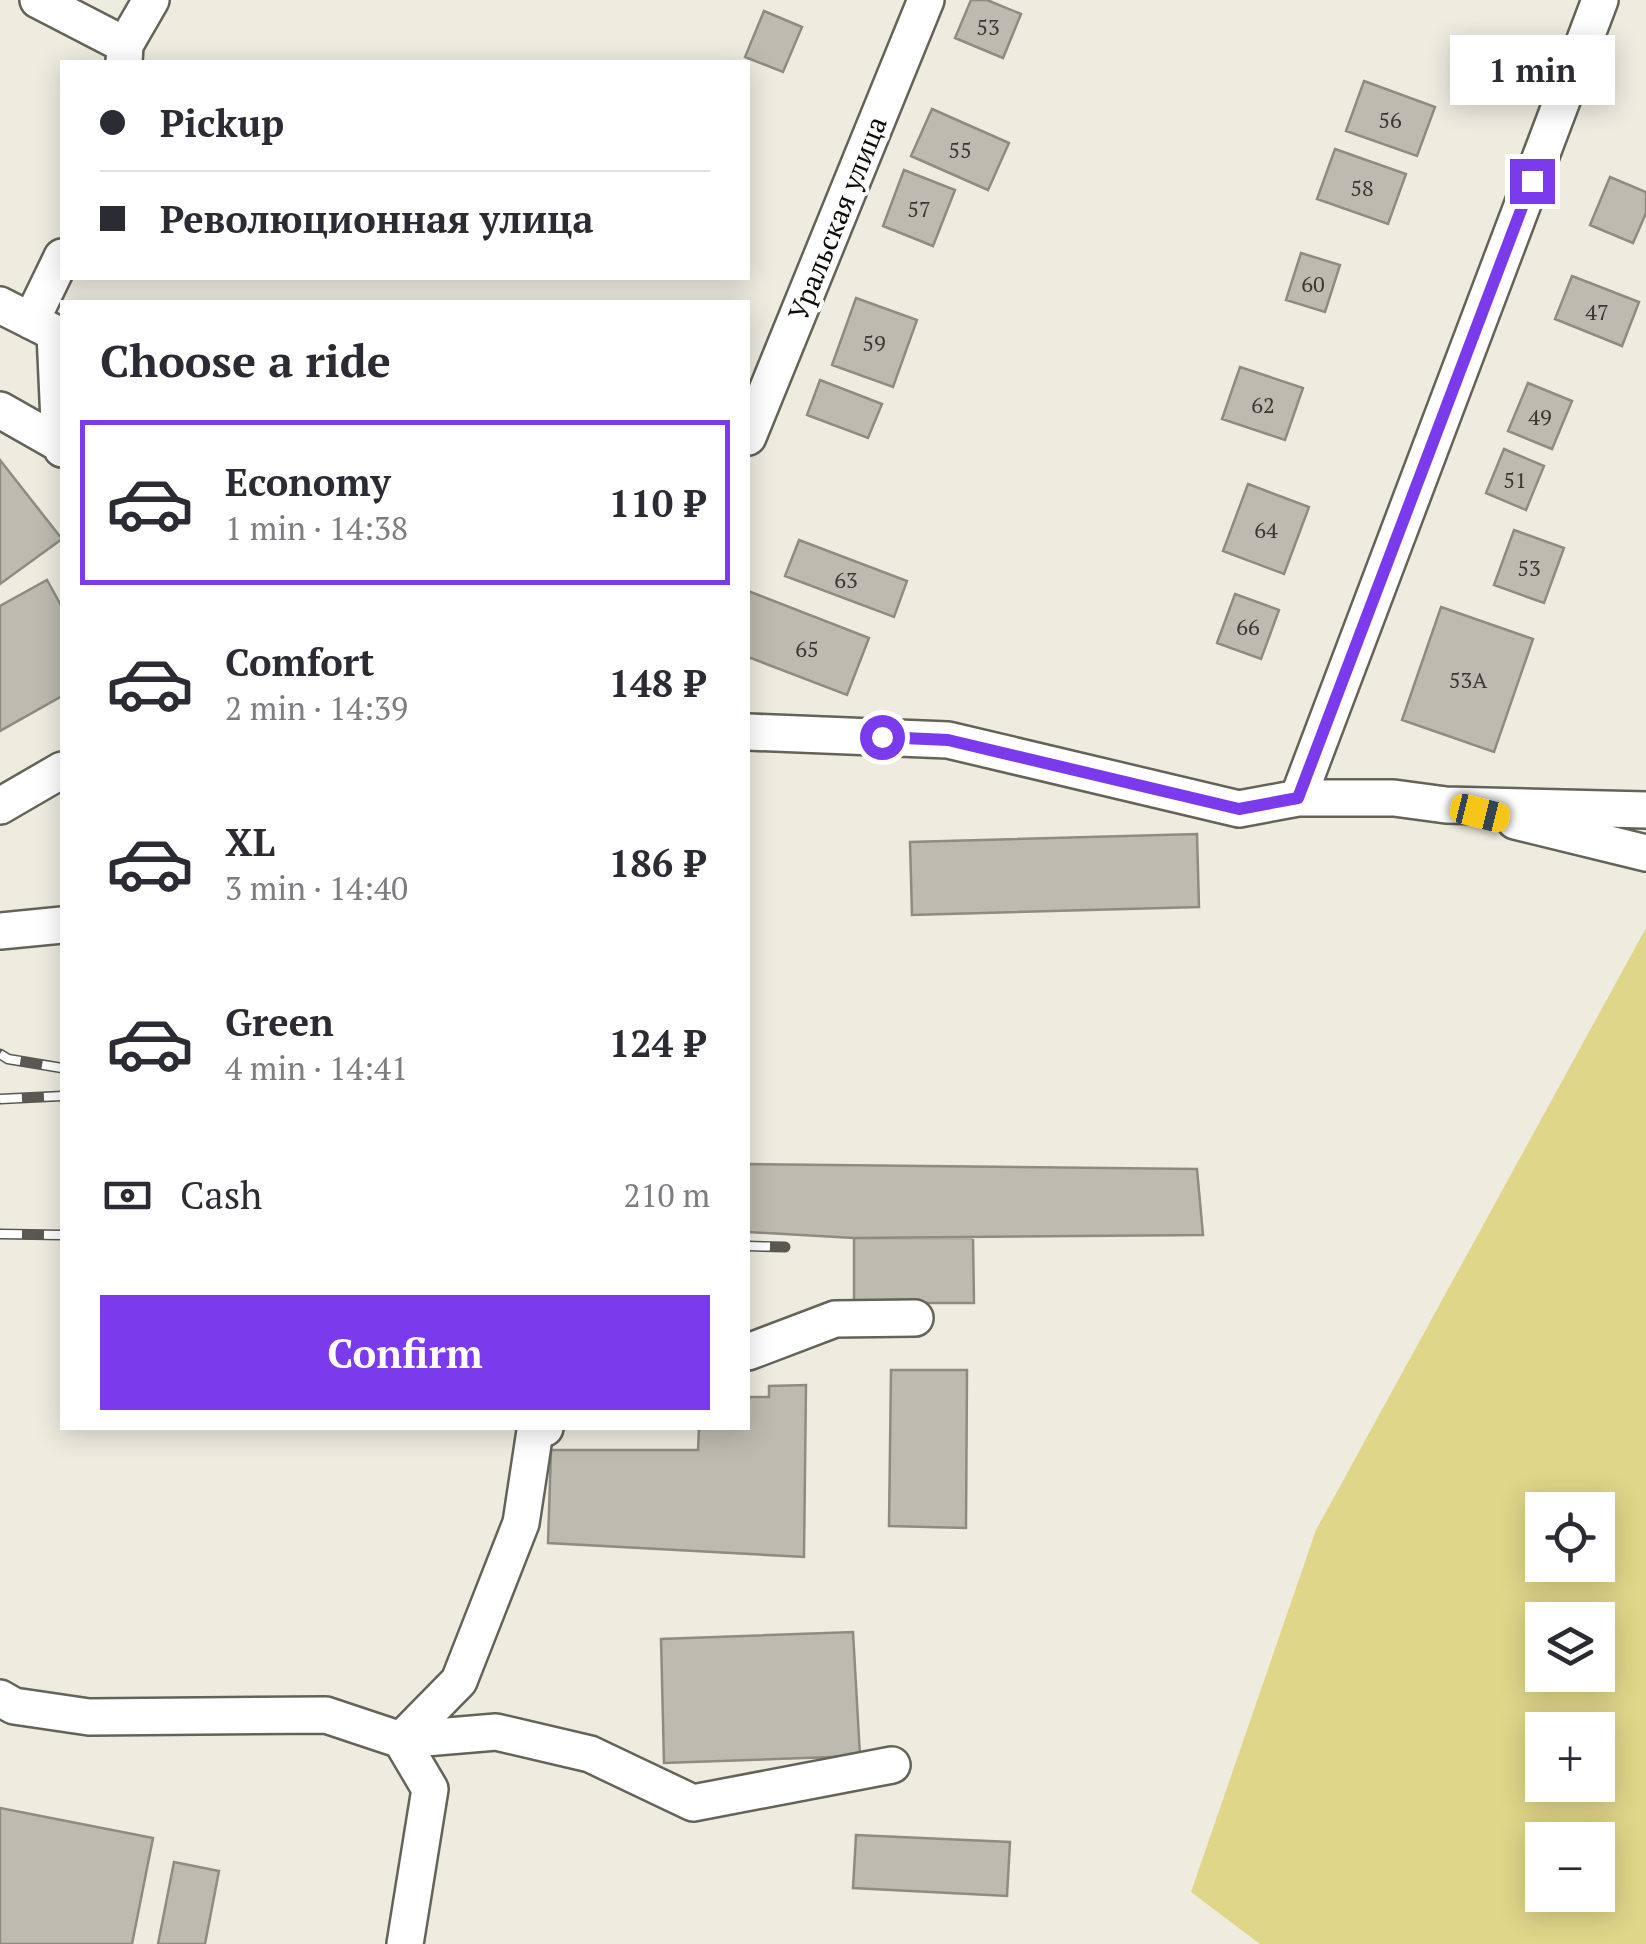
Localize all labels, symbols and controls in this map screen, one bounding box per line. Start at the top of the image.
house number: 53 [976,12,1000,41]
callout: 1 min [1450,36,1614,106]
text: 1 min [1489,49,1576,91]
text: Pickup [160,98,284,148]
house number: 56 [1378,105,1402,134]
street label: Уральская улица [779,111,895,325]
house number: 55 [948,135,972,164]
route end [1510,159,1555,204]
house number: 58 [1350,173,1374,202]
text: Революционная улица [160,194,594,244]
house number: 57 [907,194,931,223]
house number: 60 [1301,269,1325,298]
house number: 47 [1585,297,1609,326]
house number: 59 [862,328,886,357]
text: Choose a ride [100,330,391,390]
house number: 62 [1251,390,1275,419]
house number: 49 [1528,402,1552,431]
text: Economy [225,457,391,507]
icon: car [105,458,195,548]
house number: 51 [1503,465,1527,494]
text: 110 ₽ [609,478,705,528]
text: 1 min · 14:38 [225,507,408,549]
house number: 64 [1254,515,1278,544]
house number: 53 [1517,553,1541,582]
house number: 63 [834,565,858,594]
house number: 66 [1236,612,1260,641]
house number: 65 [795,634,819,663]
text: Comfort [225,637,374,687]
icon: car [105,638,195,728]
text: 148 ₽ [609,658,705,708]
house number: 53А [1449,665,1488,694]
text: 2 min · 14:39 [225,687,408,729]
route start [860,715,905,760]
car [1447,791,1513,835]
text: XL [225,817,275,867]
icon: car [105,818,195,908]
text: 186 ₽ [609,838,705,888]
text: 3 min · 14:40 [225,867,408,909]
text: Green [225,997,334,1047]
icon: car [105,998,195,1088]
text: 124 ₽ [609,1018,705,1068]
text: 4 min · 14:41 [225,1047,408,1089]
icon: cash [100,1168,155,1223]
text: Cash [180,1170,262,1220]
text: 210 m [623,1174,710,1216]
button: Confirm [100,1295,710,1410]
map controls [1525,1492,1615,1912]
button: locate [1525,1492,1615,1582]
button: layers [1525,1602,1615,1692]
button: + [1525,1712,1615,1802]
button: − [1525,1822,1615,1912]

